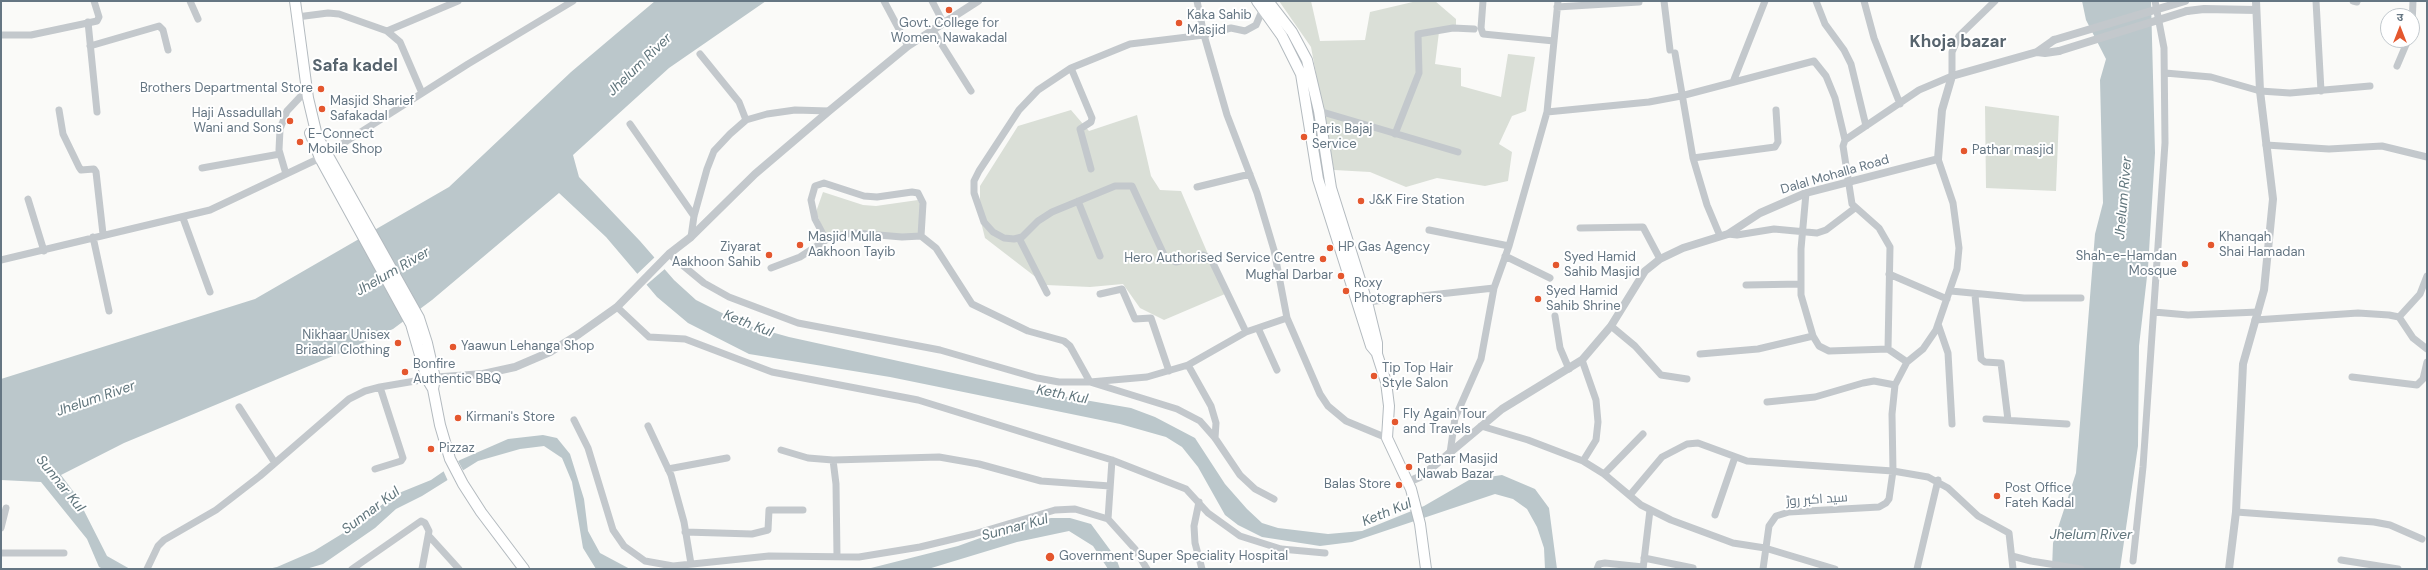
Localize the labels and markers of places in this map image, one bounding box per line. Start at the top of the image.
marker: Govt. College for Women, Nawakadal [944,5,954,15]
place label: Kaka Sahib Masjid [1187,8,1252,39]
place label: Govt. College for Women, Nawakadal [891,16,1007,47]
marker: Kaka Sahib Masjid [1174,18,1184,28]
place label: Brothers Departmental Store [140,81,313,97]
marker: Brothers Departmental Store [316,84,326,94]
place label: Masjid Sharief Safakadal [330,94,414,125]
marker: Masjid Sharief Safakadal [317,104,327,114]
place label: Haji Assadullah Wani and Sons [192,106,282,137]
marker: Haji Assadullah Wani and Sons [285,116,295,126]
place label: Paris Bajaj Service [1312,122,1373,153]
place label: E-Connect Mobile Shop [308,127,383,158]
marker: Paris Bajaj Service [1299,132,1309,142]
marker: E-Connect Mobile Shop [295,137,305,147]
place label: Pathar masjid [1972,143,2054,159]
marker: Pathar masjid [1959,146,1969,156]
place label: J&K Fire Station [1369,193,1464,209]
marker: J&K Fire Station [1356,196,1366,206]
place label: Masjid Mulla Aakhoon Tayib [808,230,896,261]
place label: Khanqah Shai Hamadan [2219,230,2305,261]
place label: Ziyarat Aakhoon Sahib [672,240,761,271]
marker: Masjid Mulla Aakhoon Tayib [795,240,805,250]
place label: HP Gas Agency [1338,240,1430,256]
marker: Khanqah Shai Hamadan [2206,240,2216,250]
marker: HP Gas Agency [1325,243,1335,253]
place label: Shah-e-Hamdan Mosque [2076,249,2177,280]
marker: Ziyarat Aakhoon Sahib [764,250,774,260]
place label: Syed Hamid Sahib Masjid [1564,250,1640,281]
place label: Hero Authorised Service Centre [1124,251,1315,267]
marker: Hero Authorised Service Centre [1318,254,1328,264]
marker: Shah-e-Hamdan Mosque [2180,259,2190,269]
marker: Syed Hamid Sahib Masjid [1551,260,1561,270]
place label: Mughal Darbar [1246,268,1333,284]
marker: Mughal Darbar [1336,271,1346,281]
place label: Roxy Photographers [1354,276,1442,307]
place label: Syed Hamid Sahib Shrine [1546,284,1621,315]
marker: Roxy Photographers [1341,286,1351,296]
marker: Syed Hamid Sahib Shrine [1533,294,1543,304]
place label: Nikhaar Unisex Briadal Clothing [296,328,390,359]
marker: Nikhaar Unisex Briadal Clothing [393,338,403,348]
place label: Yaawun Lehanga Shop [461,339,595,355]
marker: Yaawun Lehanga Shop [448,342,458,352]
place label: Bonfire Authentic BBQ [413,357,501,388]
place label: Tip Top Hair Style Salon [1382,361,1453,392]
marker: Bonfire Authentic BBQ [400,367,410,377]
marker: Tip Top Hair Style Salon [1369,371,1379,381]
place label: Fly Again Tour and Travels [1403,407,1487,438]
place label: Kirmani's Store [466,410,555,426]
marker: Kirmani's Store [453,413,463,423]
marker: Fly Again Tour and Travels [1390,417,1400,427]
place label: Pizzaz [439,441,475,457]
marker: Pizzaz [426,444,436,454]
place label: Pathar Masjid Nawab Bazar [1417,452,1498,483]
marker: Pathar Masjid Nawab Bazar [1404,462,1414,472]
place label: Balas Store [1324,477,1391,493]
marker: Balas Store [1394,480,1404,490]
place label: Post Office Fateh Kadal [2005,481,2074,512]
marker: Post Office Fateh Kadal [1992,491,2002,501]
place label: Government Super Speciality Hospital [1059,549,1288,565]
marker: Government Super Speciality Hospital [1044,551,1056,563]

